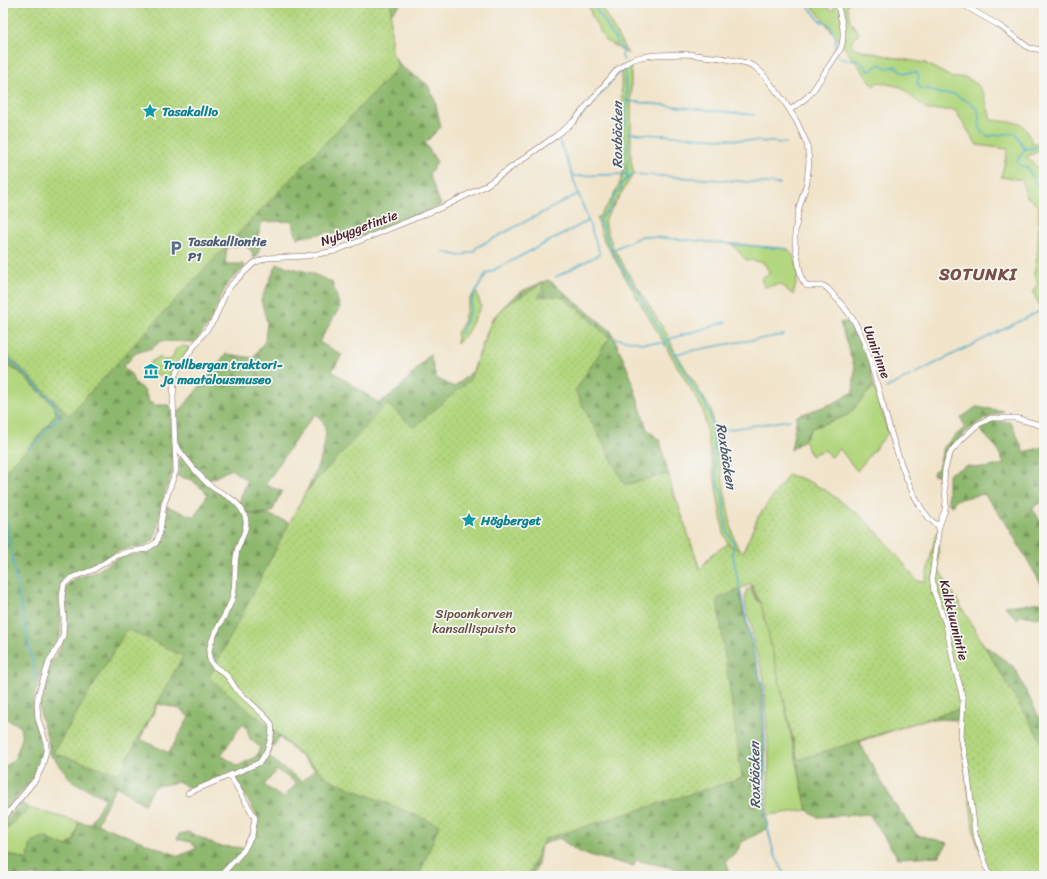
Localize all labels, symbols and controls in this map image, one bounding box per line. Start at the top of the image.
place label: Tasakallio [162,100,219,123]
water label: Roxbäcken [605,100,630,168]
place icon: Tasakallio [141,102,159,120]
street label: Nybyggetintie [317,203,401,253]
place label: Tasakalliontie P1 [188,230,267,268]
parking icon: Tasakalliontie P1 [167,239,185,257]
district label: SOTUNKI [938,259,1017,289]
street label: Uunirinne [857,322,897,382]
place label: Trollbergan traktori- ja maatalousmuseo [160,353,283,391]
museum icon: Trollbergan traktori- ja maatalousmuseo [142,362,160,380]
water label: Roxbäcken [708,421,744,492]
place label: Högberget [480,509,542,532]
place icon: Högberget [460,511,478,529]
street label: Kalkkiuunintie [933,577,975,663]
park label: Sipoonkorven kansallispuisto [432,602,516,640]
water label: Roxbäcken [742,740,768,808]

